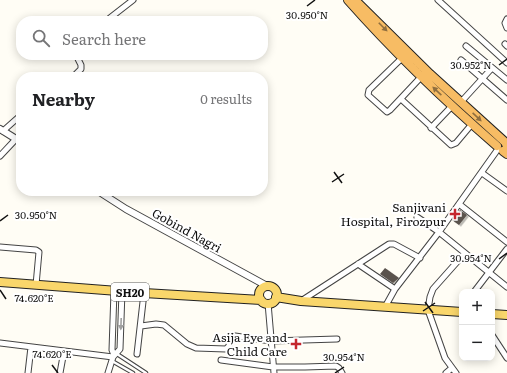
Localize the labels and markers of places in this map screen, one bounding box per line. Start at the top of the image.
place label: Sanjivani Hospital, Firozpur [341,198,446,230]
marker: Sanjivani Hospital, Firozpur [449,208,461,220]
place label: Asija Eye and Child Care [212,328,288,360]
marker: Asija Eye and Child Care [290,338,302,350]

